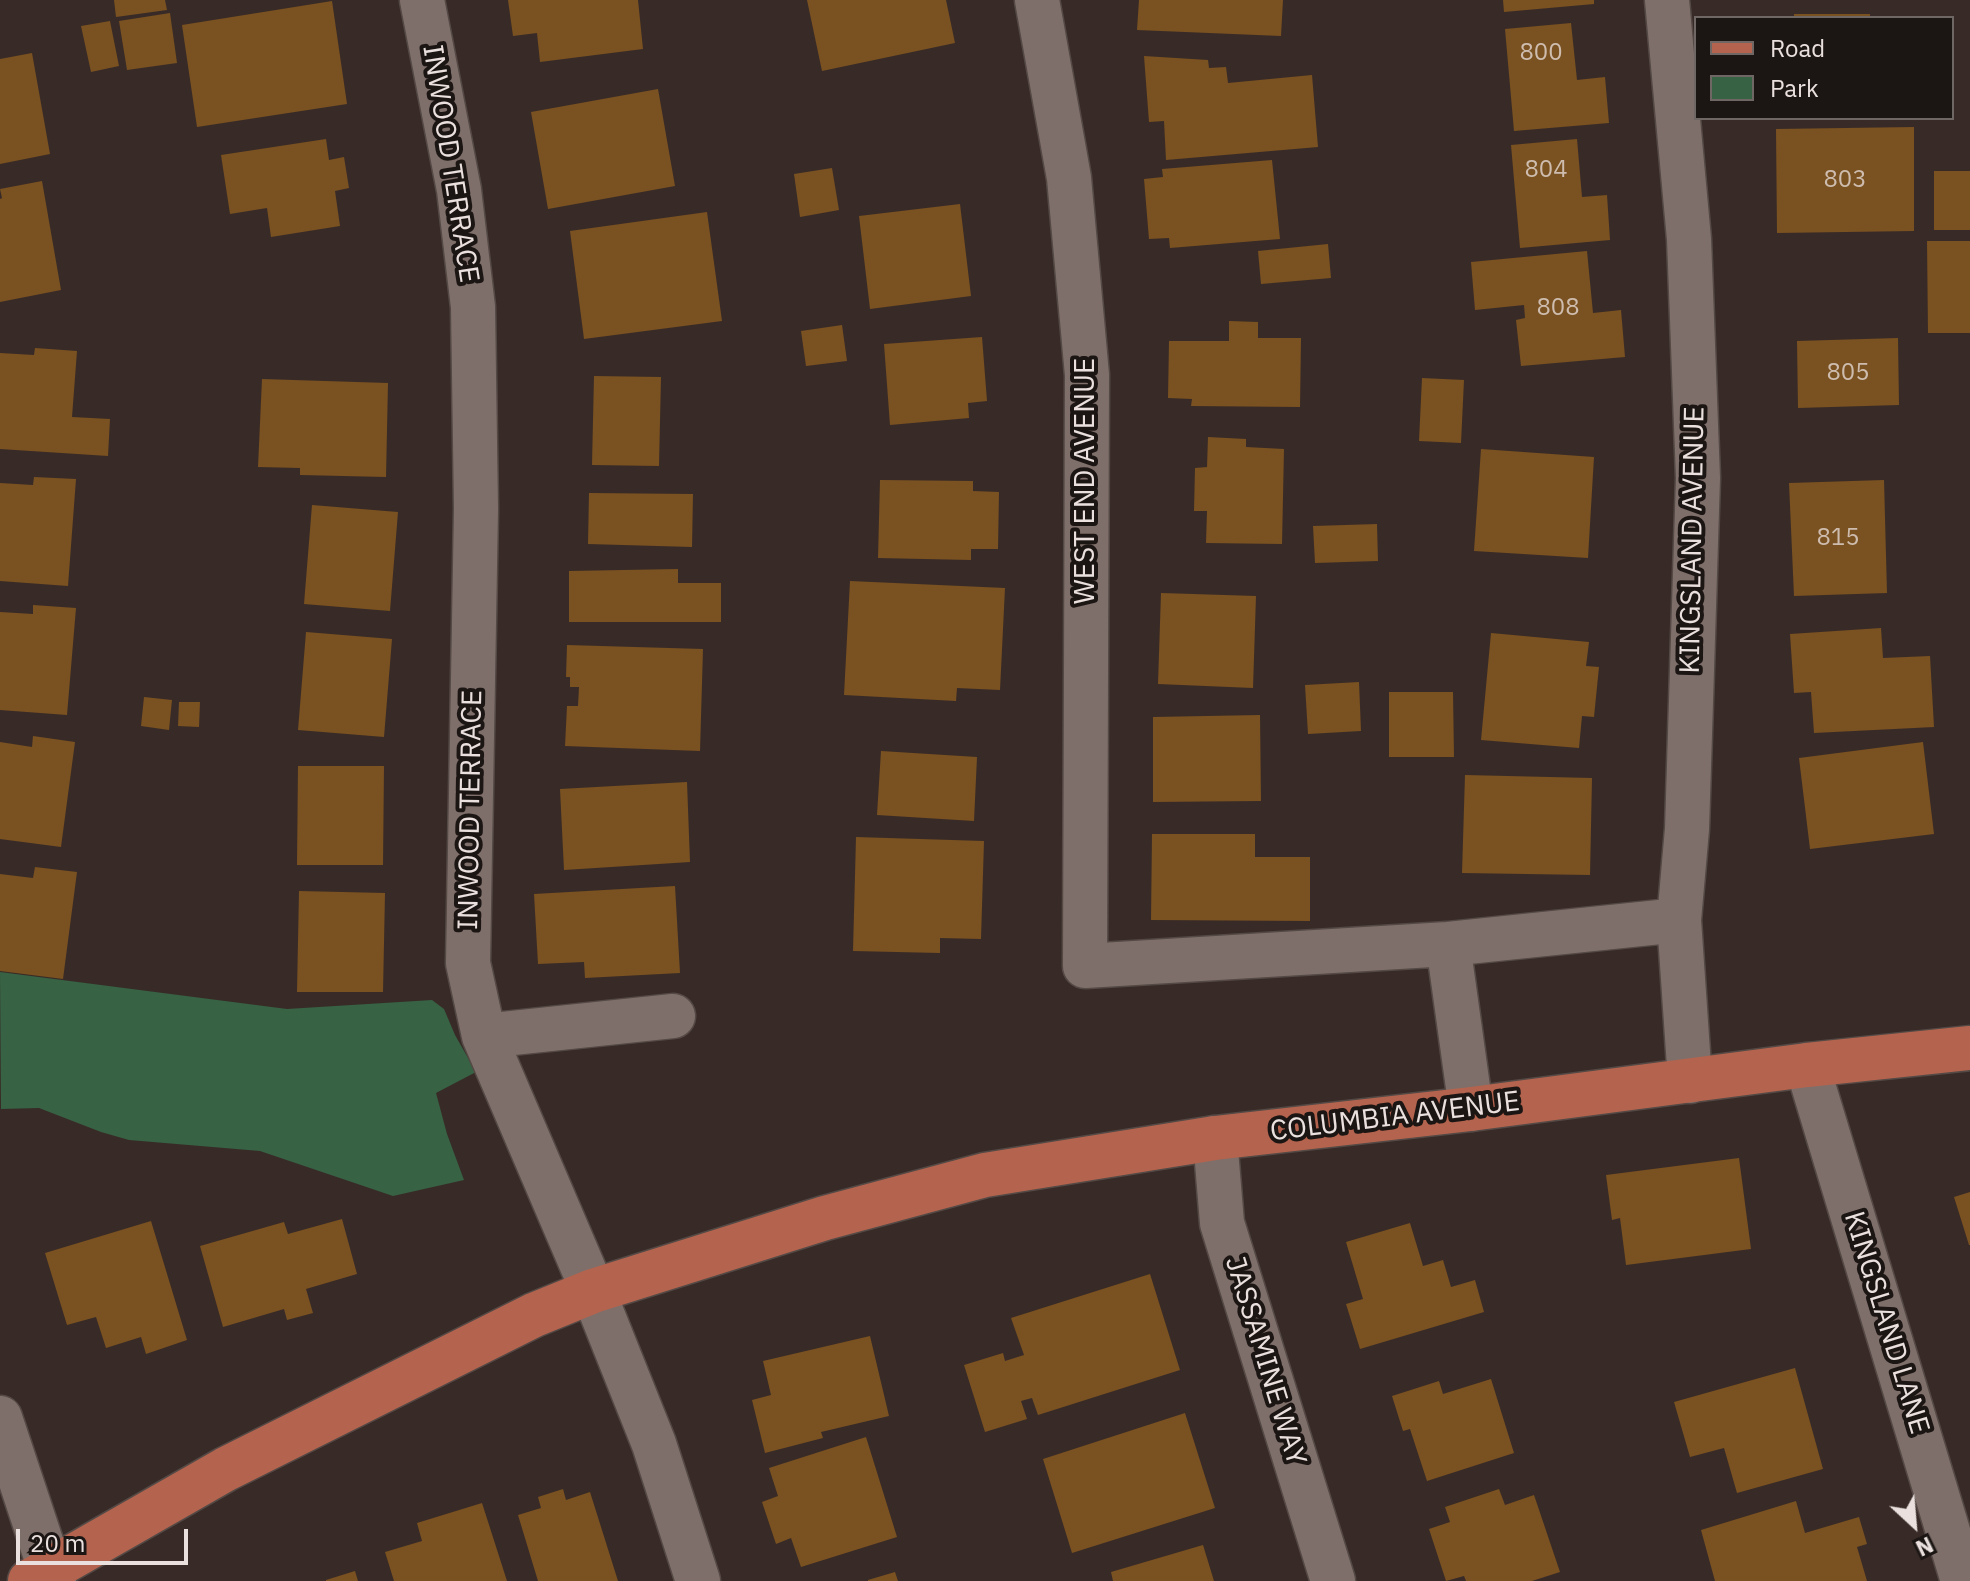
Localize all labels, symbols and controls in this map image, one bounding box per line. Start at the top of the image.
legend [1694,16,1954,120]
text: Road [1770,32,1825,64]
house number: 800 [1519,39,1563,67]
street label: INWOOD TERRACE [415,43,485,285]
text: Park [1770,72,1819,104]
house number: 804 [1524,156,1568,184]
house number: 803 [1823,166,1867,194]
house number: 808 [1536,294,1580,322]
street label: WEST END AVENUE [1069,358,1103,604]
house number: 805 [1826,359,1870,387]
street label: KINGSLAND AVENUE [1674,406,1712,674]
house number: 815 [1816,524,1860,552]
street label: INWOOD TERRACE [452,690,490,930]
street label: COLUMBIA AVENUE [1268,1085,1522,1149]
street label: KINGSLAND LANE [1836,1208,1936,1438]
street label: JASSAMINE WAY [1217,1252,1313,1470]
north arrow [1874,1485,1954,1565]
scale bar [20,1513,192,1563]
text: 20 m [30,1527,85,1559]
text: N [1911,1530,1938,1564]

